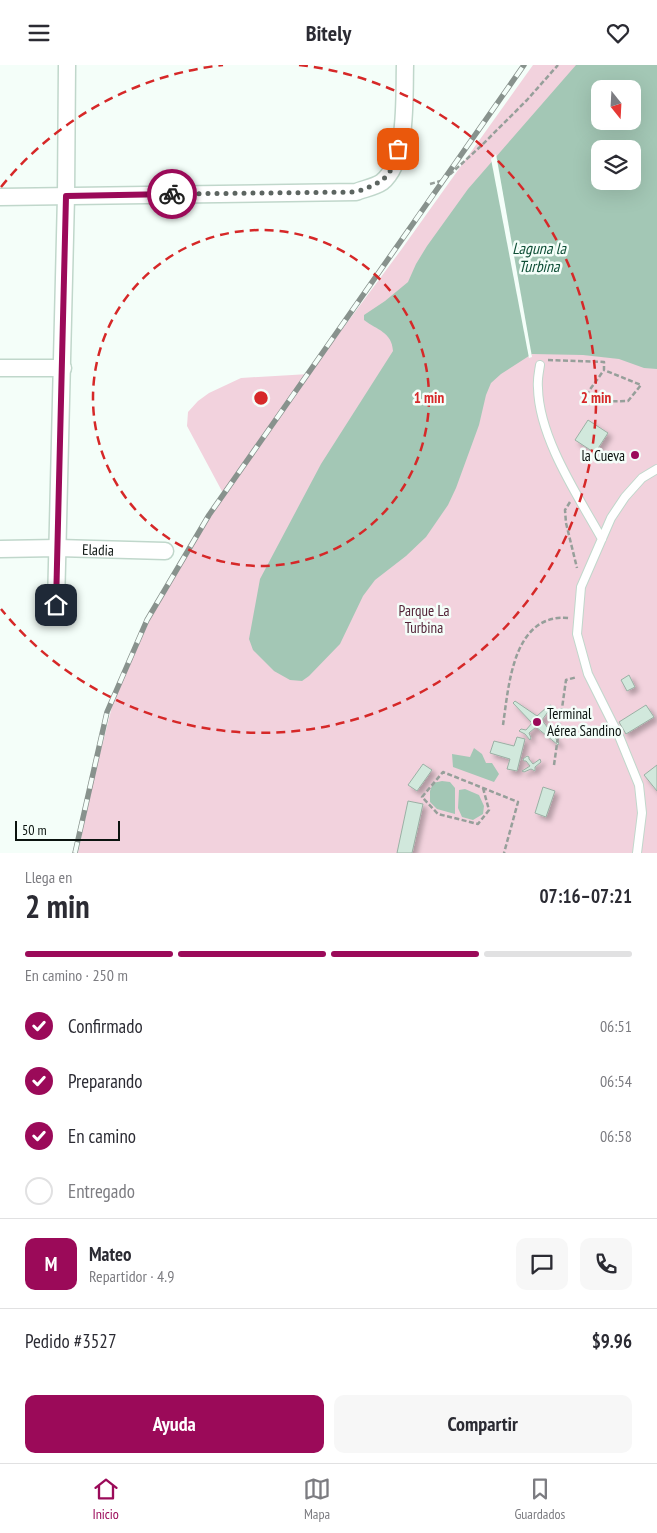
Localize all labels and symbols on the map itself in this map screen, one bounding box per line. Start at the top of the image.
north arrow [591,80,641,130]
pin [377,128,419,170]
courier [147,169,197,219]
water label: Laguna la Turbina [512,238,567,276]
text: 1 min [414,388,444,407]
text: 2 min [581,388,611,407]
centre of rings [252,389,270,407]
place label: la Cueva [581,446,625,465]
marker: la Cueva [629,449,641,461]
street label: Eladia [82,539,114,559]
pin [35,584,77,626]
park label: Parque La Turbina [399,601,449,637]
place label: Terminal Aérea Sandino [547,704,621,740]
marker: Terminal Aérea Sandino [531,716,543,728]
scale bar [15,818,120,841]

